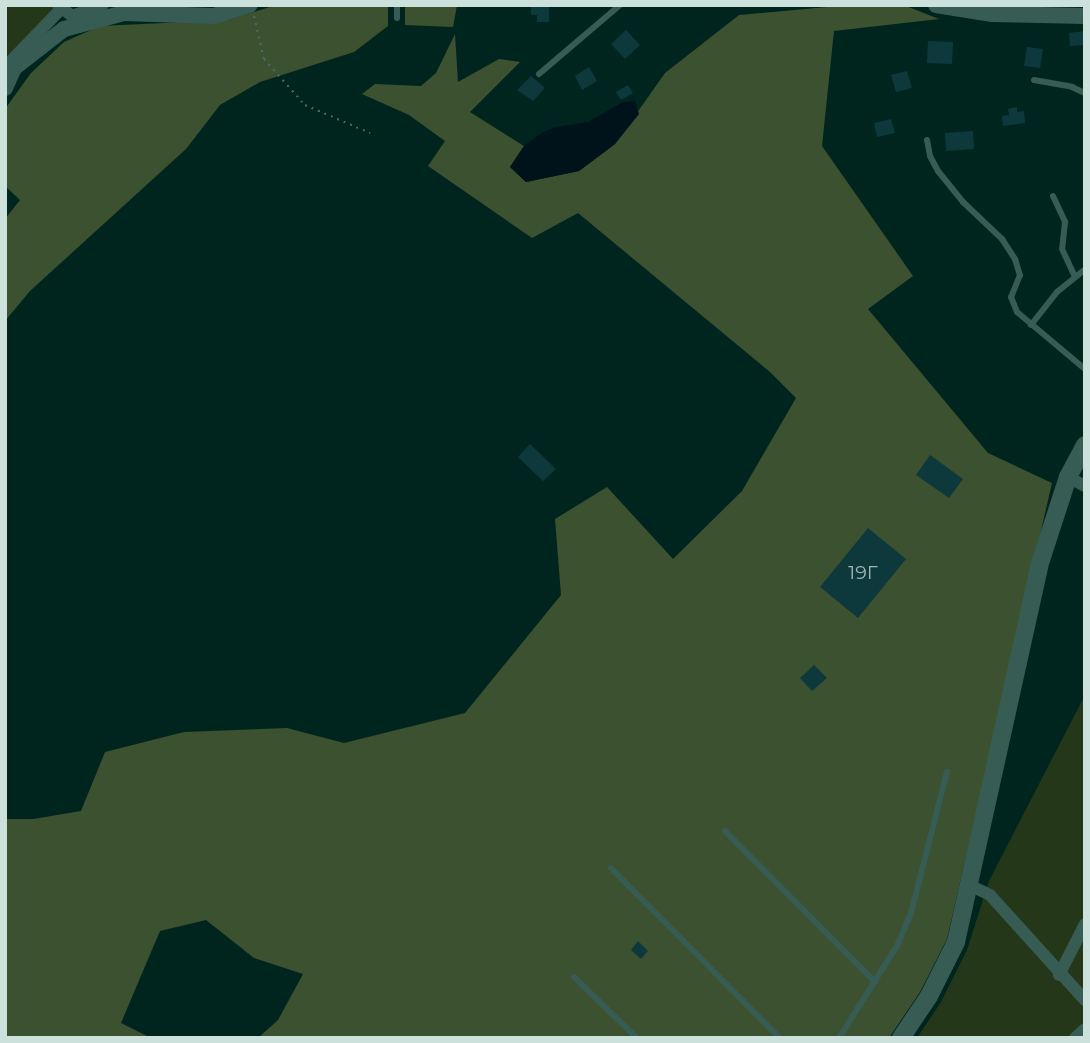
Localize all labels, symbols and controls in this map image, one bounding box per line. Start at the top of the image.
house number: 19Г [848,562,878,584]

